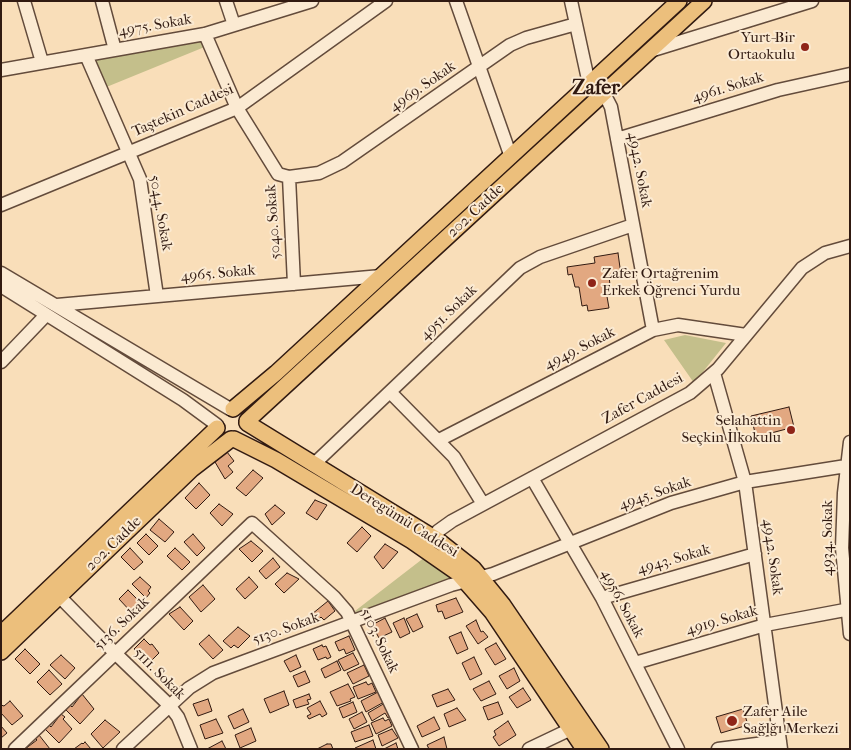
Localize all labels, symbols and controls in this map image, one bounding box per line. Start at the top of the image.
street label: 4975. Sokak [117,11,193,41]
place label: Yurt-Bir Ortaokulu [728,29,795,64]
marker: Yurt-Bir Ortaokulu [799,41,811,53]
street label: 4969. Sokak [387,58,459,116]
street label: 4961. Sokak [690,69,766,107]
district label: Zafer [572,77,620,101]
street label: Taştekin Caddesi [130,81,236,141]
street label: 4942. Sokak [623,131,655,209]
street label: 5044. Sokak [145,174,175,252]
street label: 202. Cadde [444,180,508,242]
street label: 5040. Sokak [262,184,286,260]
street label: 4965. Sokak [180,262,256,286]
place label: Zafer Ortağrenim Erkek Öğrenci Yurdu [602,265,740,300]
marker: Zafer Ortağrenim Erkek Öğrenci Yurdu [586,277,598,289]
street label: 4951. Sokak [417,281,481,345]
street label: 4949. Sokak [542,323,618,375]
street label: Zafer Caddesi [599,369,687,429]
place label: Selahattin Seçkin İlkokulu [681,412,781,447]
marker: Selahattin Seçkin İlkokulu [785,424,797,436]
street label: 4945. Sokak [616,473,694,515]
street label: Deregümü Caddesi [347,480,461,562]
street label: 4934. Sokak [819,500,837,576]
street label: 202. Cadde [82,513,146,575]
street label: 4942. Sokak [758,518,786,596]
street label: 4943. Sokak [635,541,713,579]
street label: 4956. Sokak [596,567,648,641]
street label: 5136. Sokak [91,593,153,655]
street label: 4919. Sokak [684,602,760,640]
street label: 5103. Sokak [356,606,402,676]
street label: 5130. Sokak [250,609,322,649]
street label: 5111. Sokak [129,644,189,704]
place label: Zafer Aile Sağlğı Merkezi [743,703,839,738]
marker: Zafer Aile Sağlğı Merkezi [725,714,739,728]

